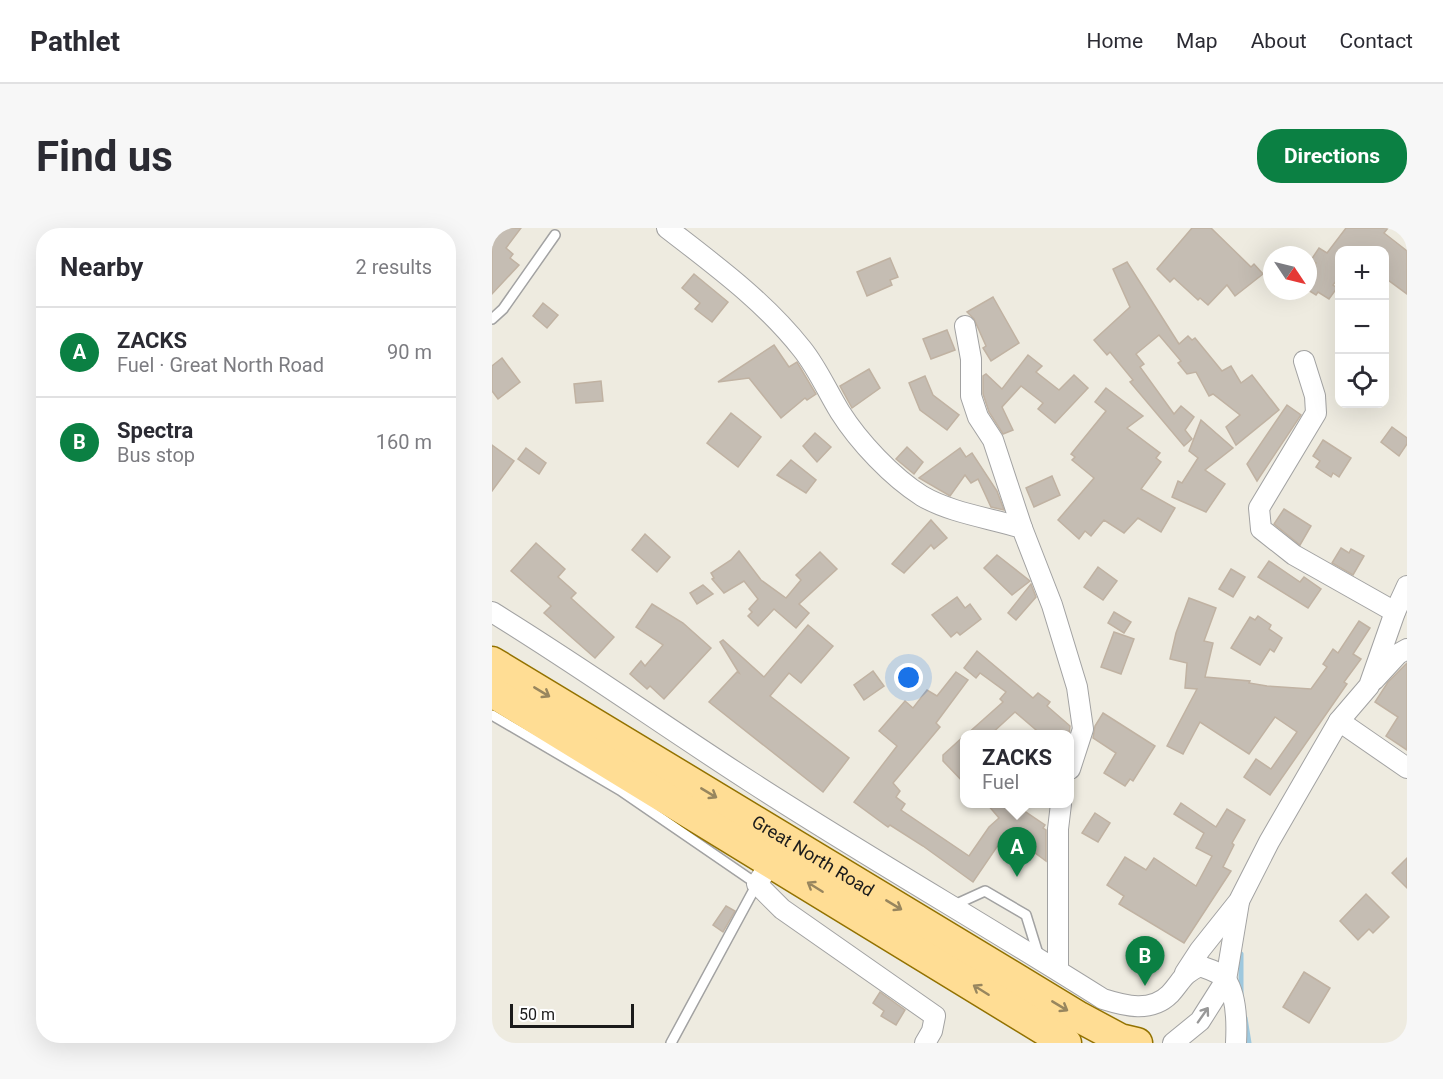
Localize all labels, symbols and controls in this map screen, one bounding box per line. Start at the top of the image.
text: Pathlet [30,25,120,58]
text: Home [1087,29,1143,53]
text: Map [1176,29,1218,53]
text: About [1251,29,1307,53]
text: Contact [1340,29,1413,53]
button: Directions [1257,129,1407,183]
text: Find us [36,132,173,181]
north arrow [1263,246,1317,300]
map controls [1335,246,1389,408]
button: + [1335,246,1389,300]
text: Nearby [60,252,143,282]
text: 2 results [356,255,432,279]
button: − [1335,300,1389,354]
text: ZACKS [117,328,187,353]
text: A [73,340,86,364]
text: 90 m [387,340,432,364]
text: Fuel · Great North Road [117,353,324,377]
button: locate [1335,354,1389,408]
text: Spectra [117,418,193,443]
text: B [73,430,86,454]
text: 160 m [376,430,432,454]
text: Bus stop [117,443,195,467]
your location [894,663,923,692]
one-way arrow [533,687,550,699]
popup [960,730,1074,808]
text: ZACKS [982,745,1052,770]
text: Fuel [982,770,1019,794]
one-way arrow [700,788,717,800]
street label: Great North Road [748,811,878,901]
pin: A [998,828,1036,877]
one-way arrow [807,881,824,893]
one-way arrow [885,900,902,912]
pin: B [1126,936,1164,986]
one-way arrow [973,983,990,995]
scale bar [510,1001,634,1028]
one-way arrow [1051,1001,1068,1013]
text: 50 m [519,1005,555,1024]
one-way arrow [1197,1007,1209,1023]

